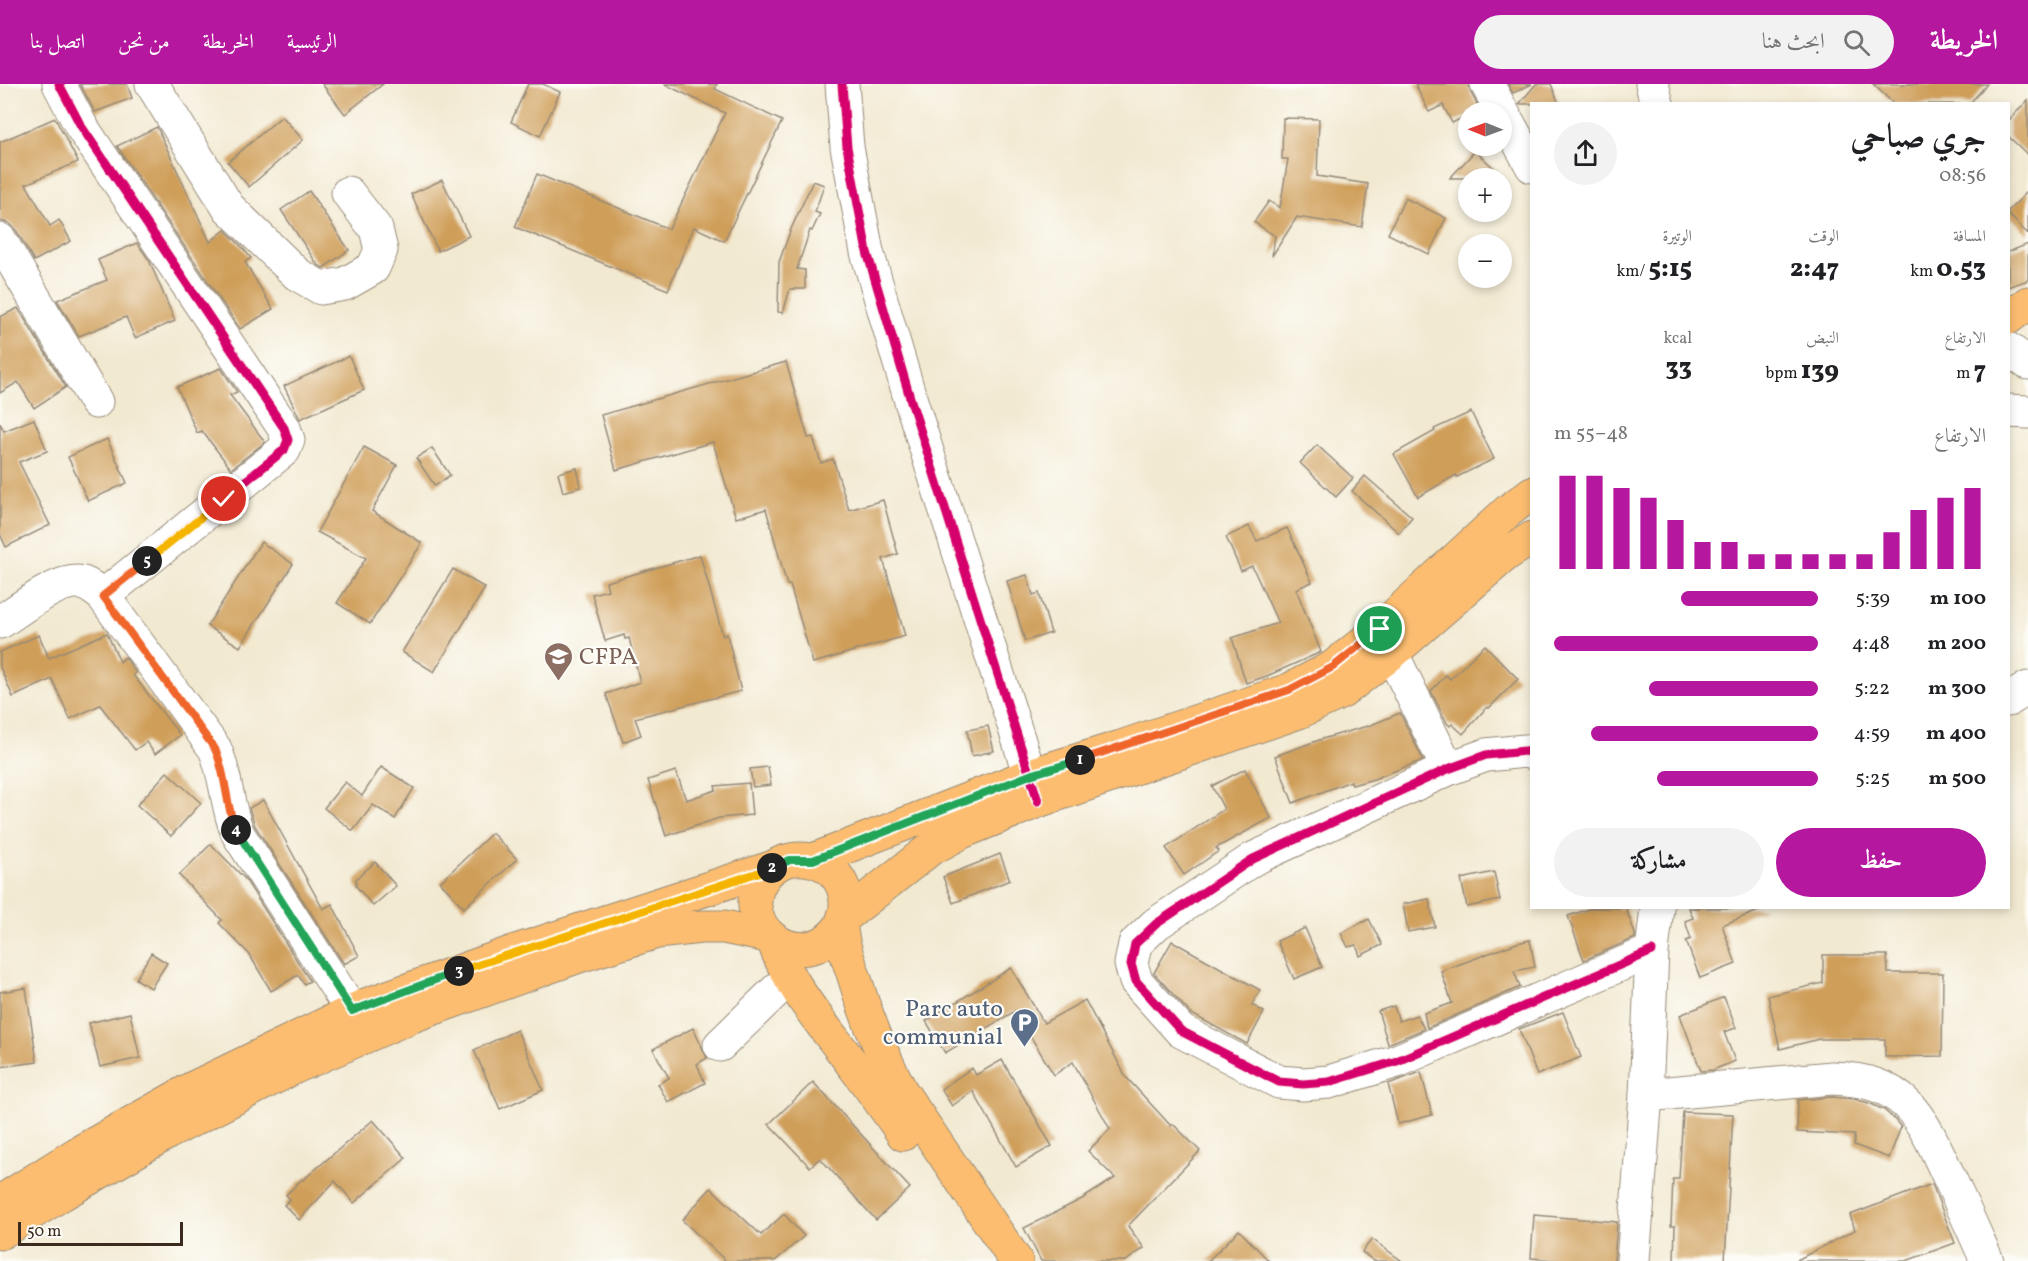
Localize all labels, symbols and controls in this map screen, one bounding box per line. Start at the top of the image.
search box [1474,15,1894,69]
text: الخريطة [1930,22,1998,61]
icon: search [1840,26,1873,59]
text: ابحث هنا [1762,27,1825,58]
text: اتصل بنا [30,28,85,57]
text: من نحن [118,28,170,57]
text: الخريطة [203,28,254,57]
text: الرئيسية [287,28,337,57]
north arrow [1458,102,1512,156]
map controls [1458,102,1512,288]
text: جري صباحي [1851,116,1986,162]
button: share [1554,122,1617,185]
text: 08:56 [1939,162,1986,190]
button: + [1458,168,1512,222]
text: الوتيرة [1662,226,1692,248]
text: الوقت [1808,226,1839,248]
text: المسافة [1953,226,1986,248]
button: − [1458,234,1512,288]
text: 5:15 [1649,251,1692,287]
text: 2:47 [1790,251,1839,287]
text: 0.53 [1936,251,1986,287]
text: /km [1617,261,1649,283]
text: km [1910,261,1936,283]
text: kcal [1664,328,1692,350]
text: النبض [1806,328,1839,350]
text: الارتفاع [1944,328,1986,350]
text: 33 [1666,350,1692,386]
text: 139 [1801,353,1839,389]
text: 7 [1974,353,1986,389]
text: bpm [1765,363,1801,385]
text: m [1956,363,1974,385]
text: 48–55 m [1554,420,1628,448]
text: الارتفاع [1934,423,1986,451]
pin [198,473,249,524]
icon: check [207,482,240,515]
pin: 5 [132,546,162,576]
text: 5 [143,550,151,572]
text: 5:39 [1855,585,1890,613]
text: 100 m [1930,585,1986,613]
pin [1354,603,1405,654]
icon: arrive [1363,612,1396,645]
text: 4:48 [1852,630,1890,658]
text: 200 m [1928,630,1986,658]
school or university icon: CFPA [542,640,574,682]
place label: CFPA [579,641,638,675]
text: 5:22 [1854,675,1890,703]
text: 300 m [1928,675,1986,703]
text: 4:59 [1854,720,1890,748]
text: 400 m [1926,720,1986,748]
pin: 1 [1065,745,1095,775]
text: 1 [1077,749,1083,771]
text: 5:25 [1855,765,1890,793]
text: 500 m [1928,765,1986,793]
pin: 4 [221,815,251,845]
text: 4 [231,819,241,841]
button: مشاركة [1554,828,1764,897]
button: حفظ [1776,828,1986,897]
pin: 2 [757,853,787,883]
text: 2 [768,857,776,879]
pin: 3 [444,956,474,986]
text: 3 [455,960,463,982]
place label: Parc auto communial [883,993,1003,1055]
parking icon: Parc auto communial [1008,1006,1040,1048]
scale bar [18,1219,183,1246]
text: 50 m [27,1221,61,1243]

